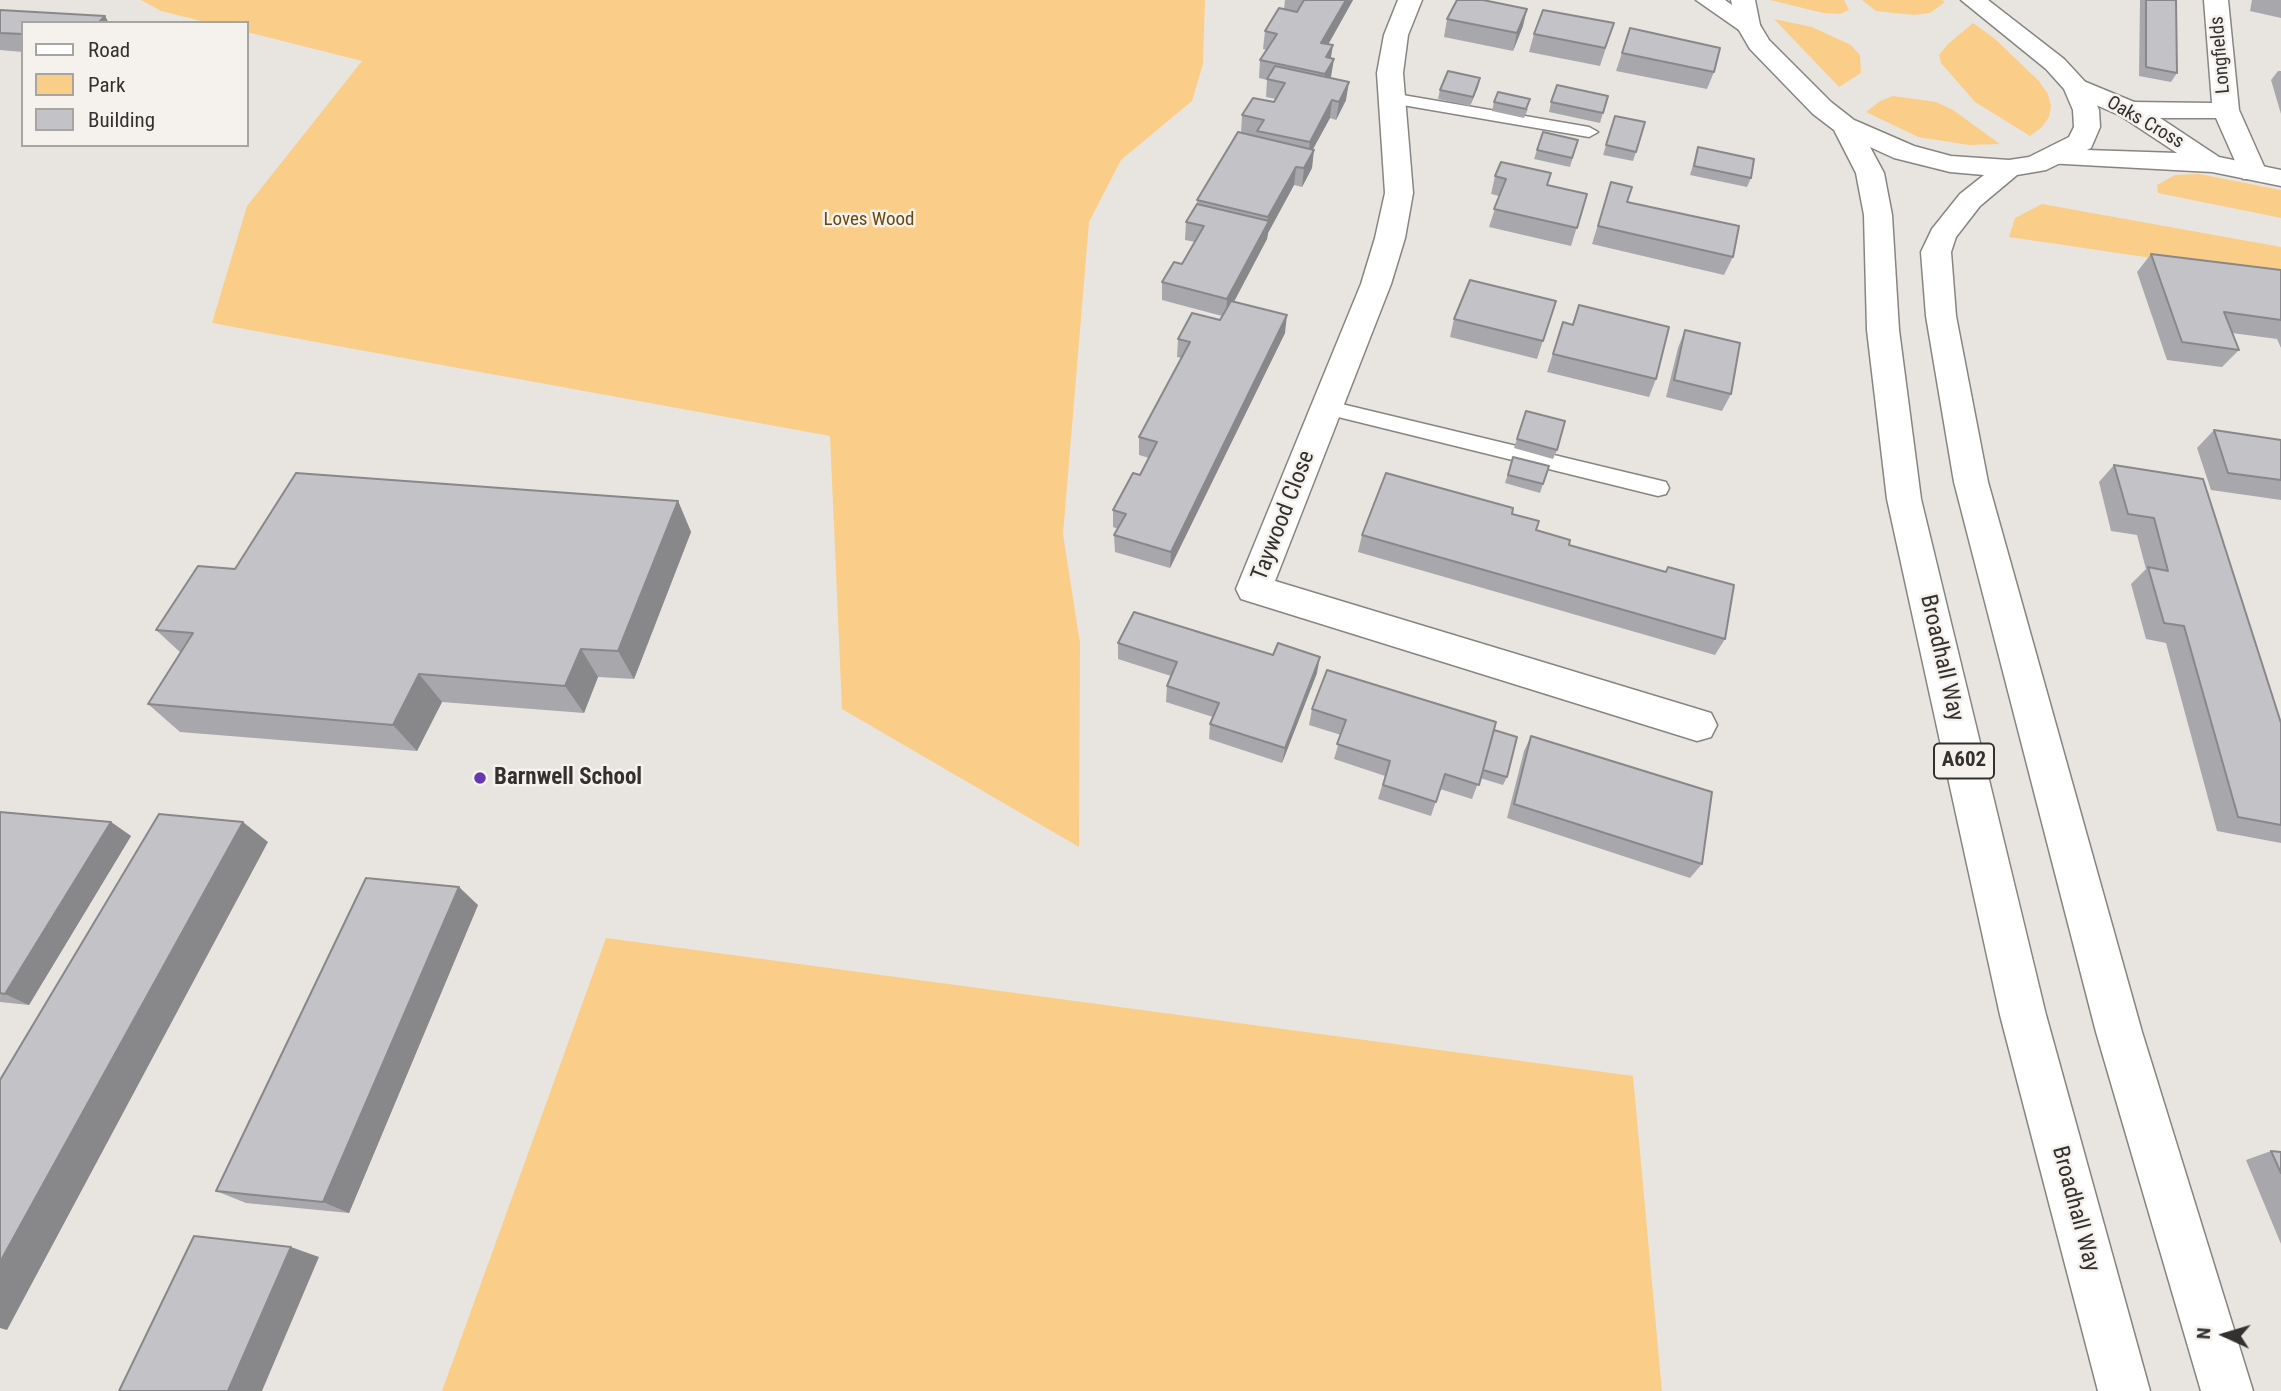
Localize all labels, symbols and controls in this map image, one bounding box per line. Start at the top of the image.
street label: Longfields [2206,15,2236,95]
legend [21,21,248,147]
text: Road [88,38,130,62]
text: Park [88,73,125,97]
street label: Oaks Cross [2102,92,2188,154]
text: Building [88,108,155,132]
park label: Loves Wood [823,209,915,231]
street label: Taywood Close [1247,447,1321,585]
street label: Broadhall Way [1913,592,1969,724]
road number: A602 [1934,744,1994,778]
place label: Barnwell School [494,764,642,792]
marker: Barnwell School [472,770,488,786]
street label: Broadhall Way [2045,1143,2105,1275]
north arrow [2190,1300,2260,1370]
text: N [2192,1327,2215,1340]

